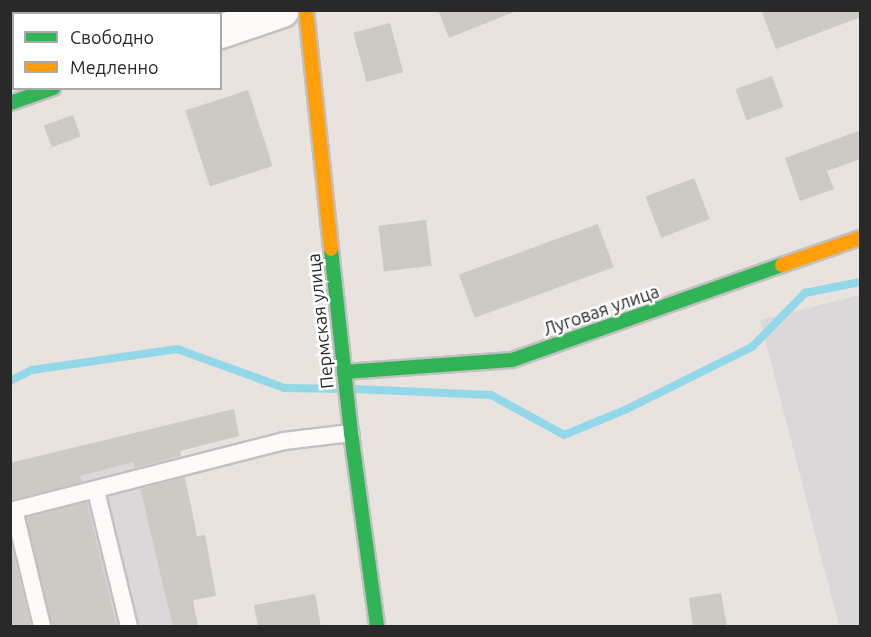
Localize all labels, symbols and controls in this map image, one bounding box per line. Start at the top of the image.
legend [12,12,222,90]
text: Свободно [70,27,154,47]
text: Медленно [70,57,159,77]
street label: Пермская улица [302,252,338,390]
street label: Луговая улица [540,280,662,340]

